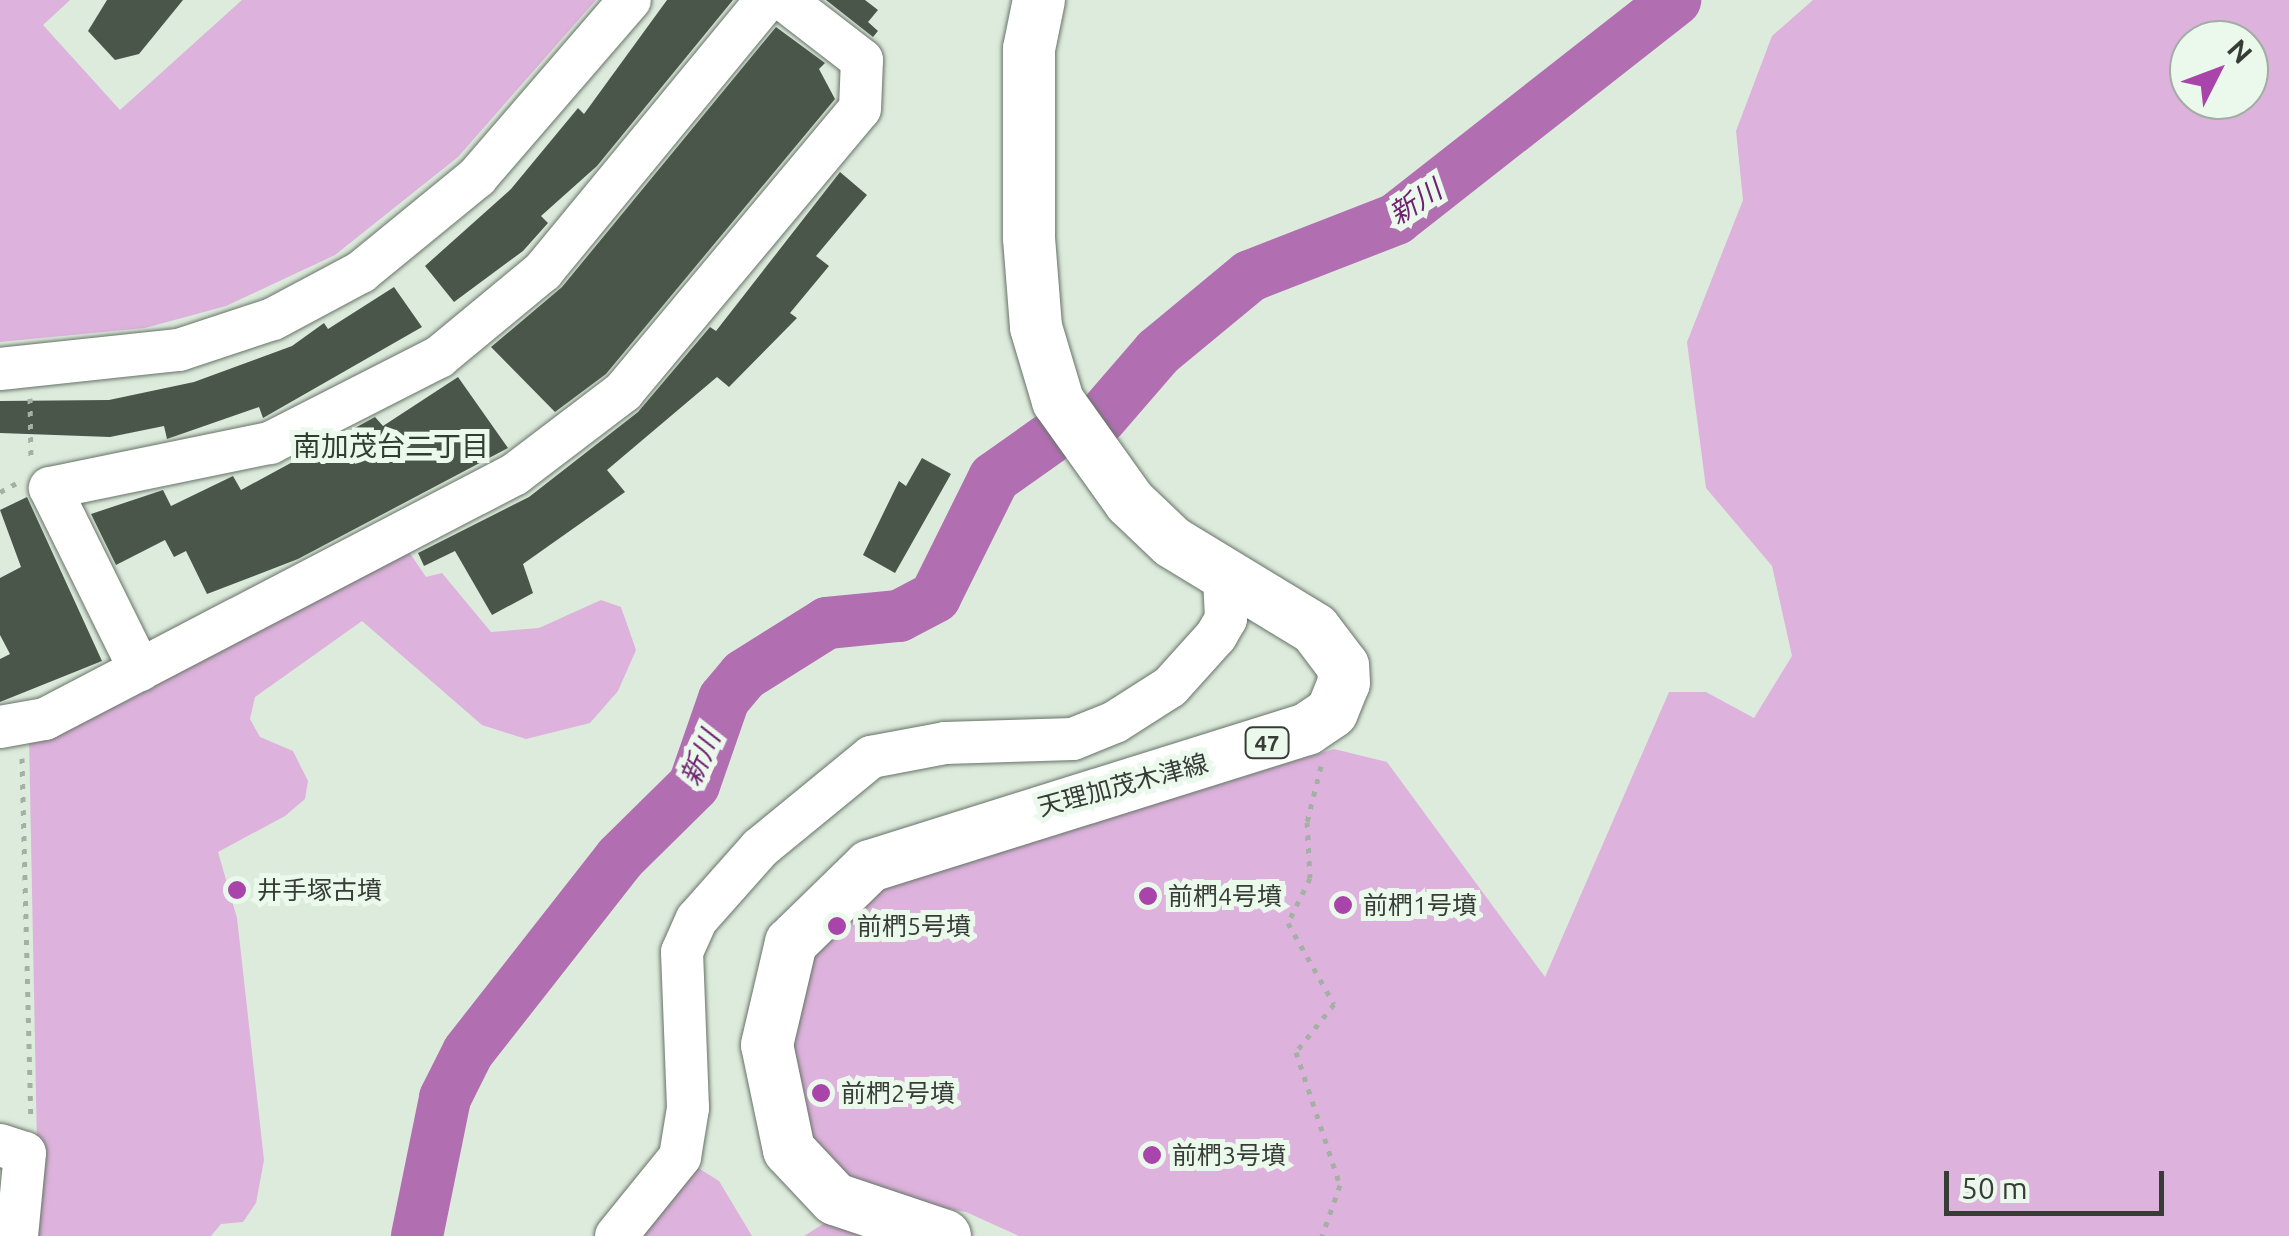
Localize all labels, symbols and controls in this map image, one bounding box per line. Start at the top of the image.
north arrow [2169,20,2269,120]
text: N [2222,33,2259,69]
water label: 新川 [1382,173,1448,231]
district label: 南加茂台二丁目 [293,429,489,463]
water label: 新川 [673,726,727,790]
road number: 47 [1244,726,1290,760]
street label: 天理加茂木津線 [1035,748,1211,822]
place label: 井手塚古墳 [257,875,382,905]
marker: 井手塚古墳 [226,879,248,901]
place label: 前椚4号墳 [1168,881,1282,911]
marker: 前椚4号墳 [1137,885,1159,907]
place label: 前椚1号墳 [1363,890,1477,920]
marker: 前椚1号墳 [1332,894,1354,916]
place label: 前椚5号墳 [857,911,971,941]
marker: 前椚5号墳 [826,915,848,937]
place label: 前椚2号墳 [841,1078,955,1108]
marker: 前椚2号墳 [810,1082,832,1104]
place label: 前椚3号墳 [1172,1140,1286,1170]
marker: 前椚3号墳 [1141,1144,1163,1166]
scale bar [1949,1151,2169,1213]
text: 50 m [1961,1171,2028,1205]

